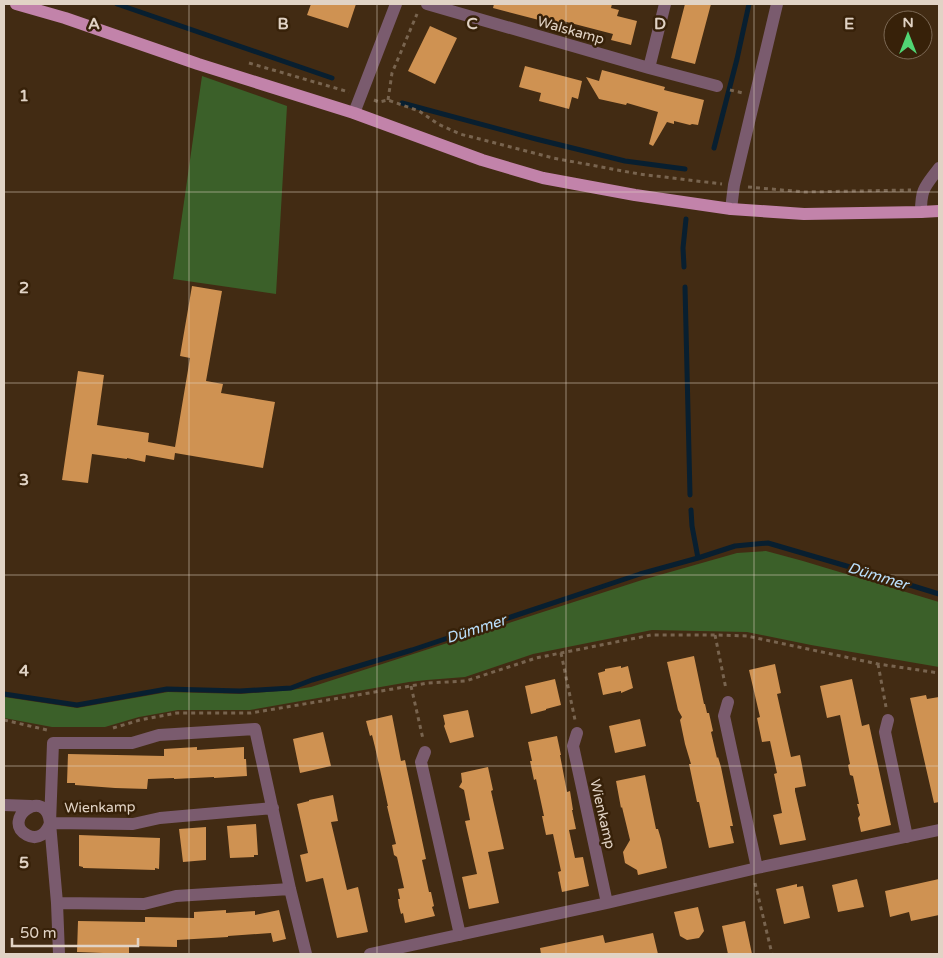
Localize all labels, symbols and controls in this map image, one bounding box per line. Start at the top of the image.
north arrow [883,10,933,60]
street label: Walskamp [535,13,606,48]
text: A [88,14,100,34]
text: B [277,14,289,34]
text: C [466,14,478,34]
text: D [654,14,666,34]
text: E [844,14,854,34]
text: N [902,14,914,31]
text: 1 [19,86,29,106]
text: 2 [19,278,29,298]
text: 3 [19,470,29,490]
water label: Dümmer [846,558,912,594]
water label: Dümmer [444,610,510,647]
text: 4 [19,661,29,681]
street label: Wienkamp [586,778,619,851]
street label: Wienkamp [64,798,136,817]
text: 5 [19,853,29,873]
scale bar [12,916,139,948]
text: 50 m [20,924,57,942]

